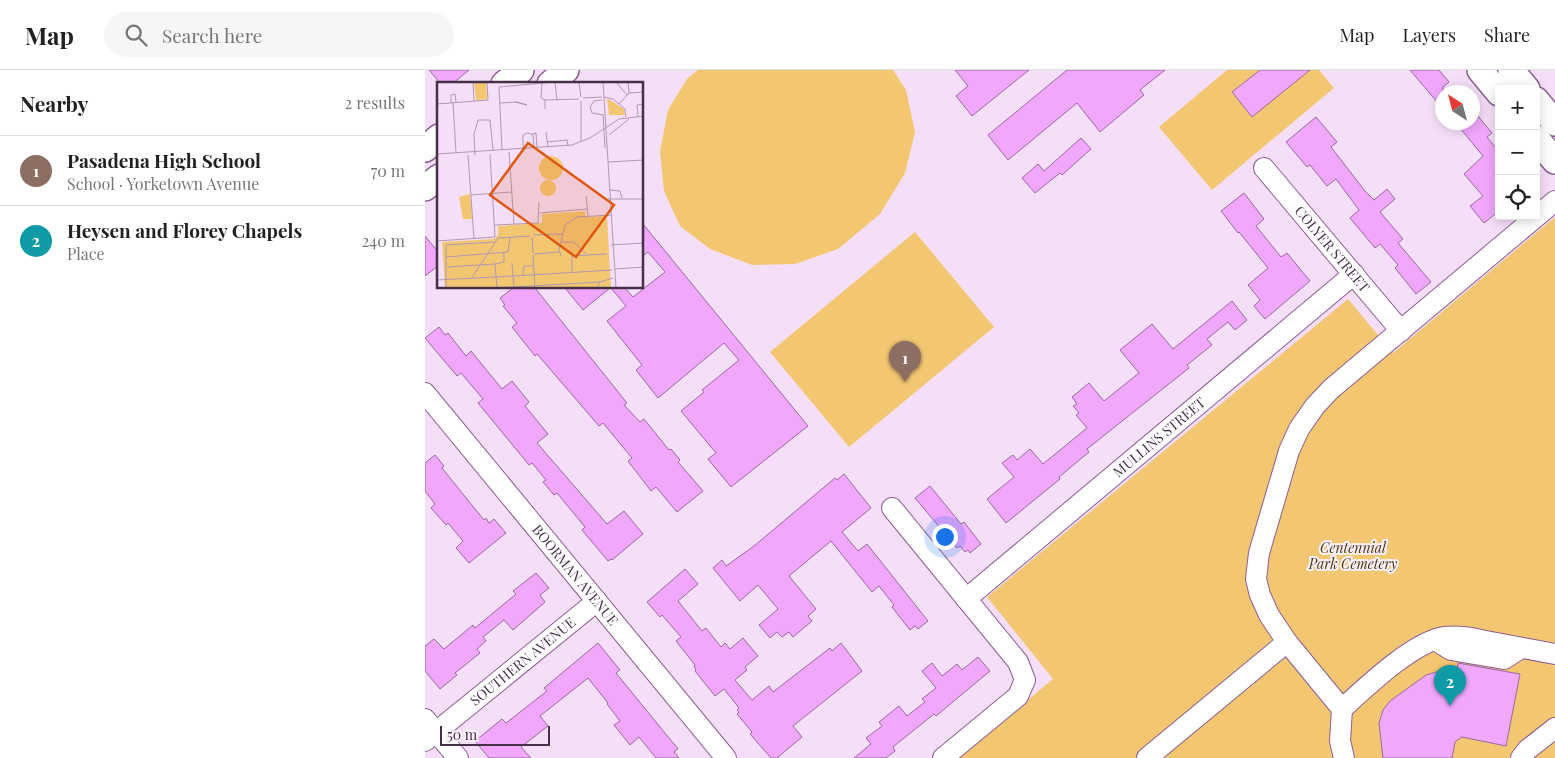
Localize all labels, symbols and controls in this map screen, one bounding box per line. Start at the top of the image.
search box [104,12,454,57]
text: Map [25,19,74,51]
icon: search [122,21,150,49]
text: Search here [162,22,262,48]
text: Map [1339,23,1374,47]
text: Layers [1402,23,1456,47]
text: Share [1484,23,1530,47]
inset map [437,82,644,289]
north arrow [1435,85,1480,130]
map controls [1495,85,1540,220]
button: + [1495,85,1540,130]
text: Nearby [20,89,89,117]
text: 2 results [345,92,405,113]
button: − [1495,130,1540,175]
text: Pasadena High School [67,147,261,173]
text: 1 [33,160,39,181]
text: 70 m [371,160,405,181]
text: School · Yorketown Avenue [67,173,259,194]
button: locate [1495,175,1540,220]
street label: COLYER STREET [1291,202,1375,296]
text: Heysen and Florey Chapels [67,217,302,243]
text: 2 [32,230,40,251]
text: 240 m [362,230,405,251]
text: Place [67,243,105,264]
pin: 1 [889,341,921,382]
street label: MULLINS STREET [1109,392,1209,481]
street label: BOORMAN AVENUE [528,520,623,629]
your location [932,524,958,550]
park label: Centennial Park Cemetery [1308,538,1397,573]
street label: SOUTHERN AVENUE [466,612,579,710]
pin: 2 [1434,665,1466,706]
scale bar [440,723,550,746]
text: 50 m [447,725,477,744]

